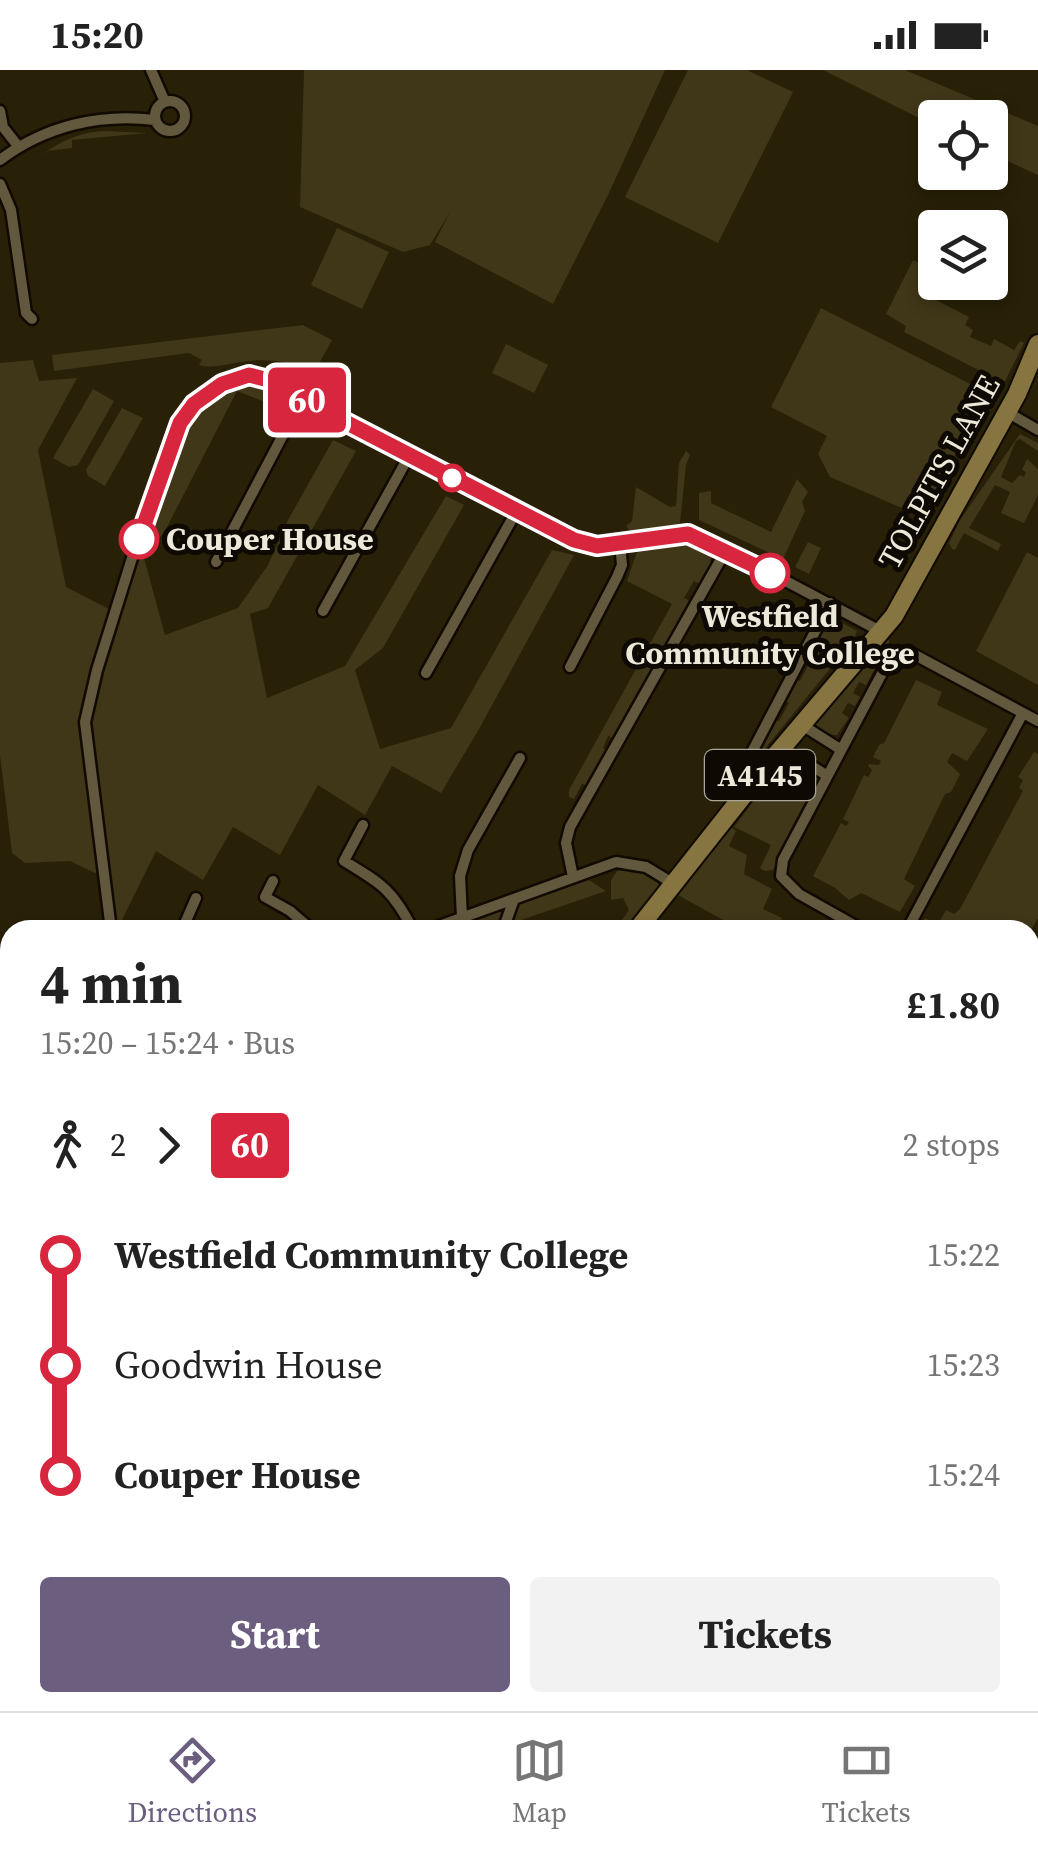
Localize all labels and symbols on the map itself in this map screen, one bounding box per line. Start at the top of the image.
street label: TOLPITS LANE [868,367,1010,577]
line badge: 60 [262,368,352,432]
unlabelled marker [439,465,465,491]
place label: Couper House [166,517,374,561]
marker: Couper House [120,520,158,558]
marker: Westfield Community College [751,554,789,592]
place label: Westfield Community College [625,594,915,675]
road number: A4145 [705,750,815,800]

